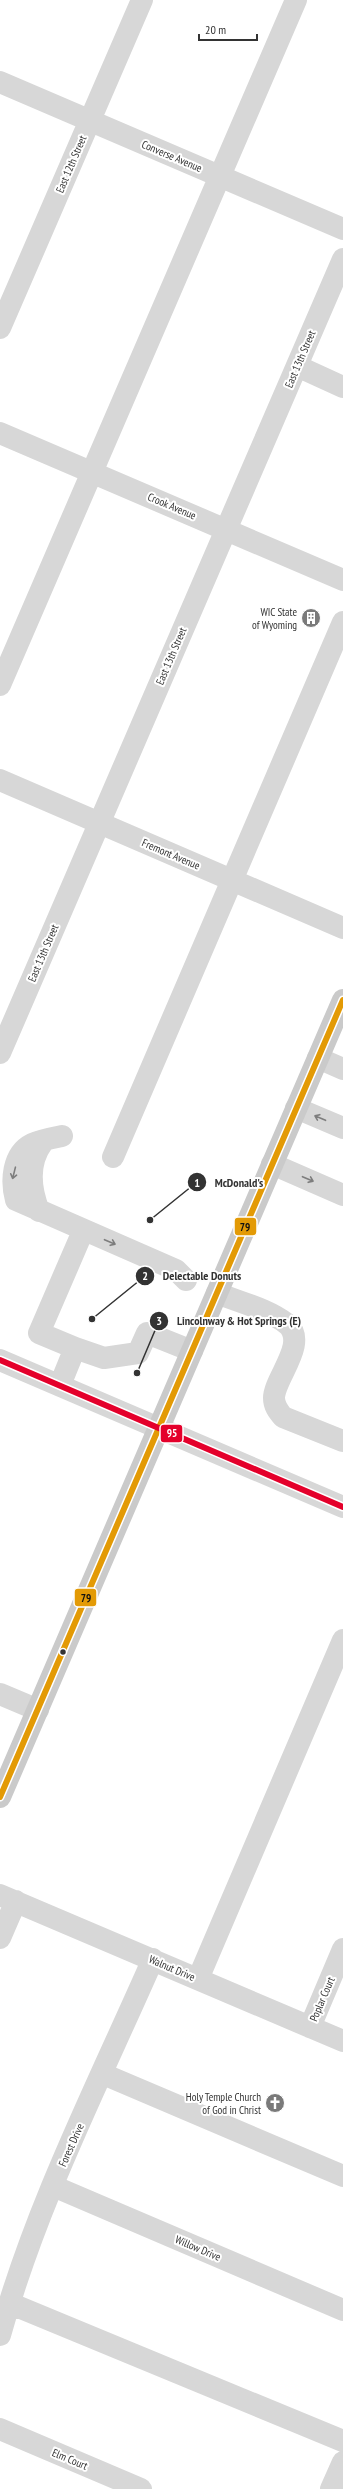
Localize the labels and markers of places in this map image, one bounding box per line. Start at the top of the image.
place label: WIC State of Wyoming [252,605,297,632]
building icon: WIC State of Wyoming [300,607,322,629]
callout: McDonald's [187,1170,272,1194]
callout: Delectable Donuts [135,1264,249,1288]
callout: Lincolnway & Hot Springs (E) [149,1309,309,1333]
unlabelled marker [58,1647,68,1657]
place label: Holy Temple Church of God in Christ [186,2090,261,2117]
church icon: Holy Temple Church of God in Christ [264,2092,286,2114]

